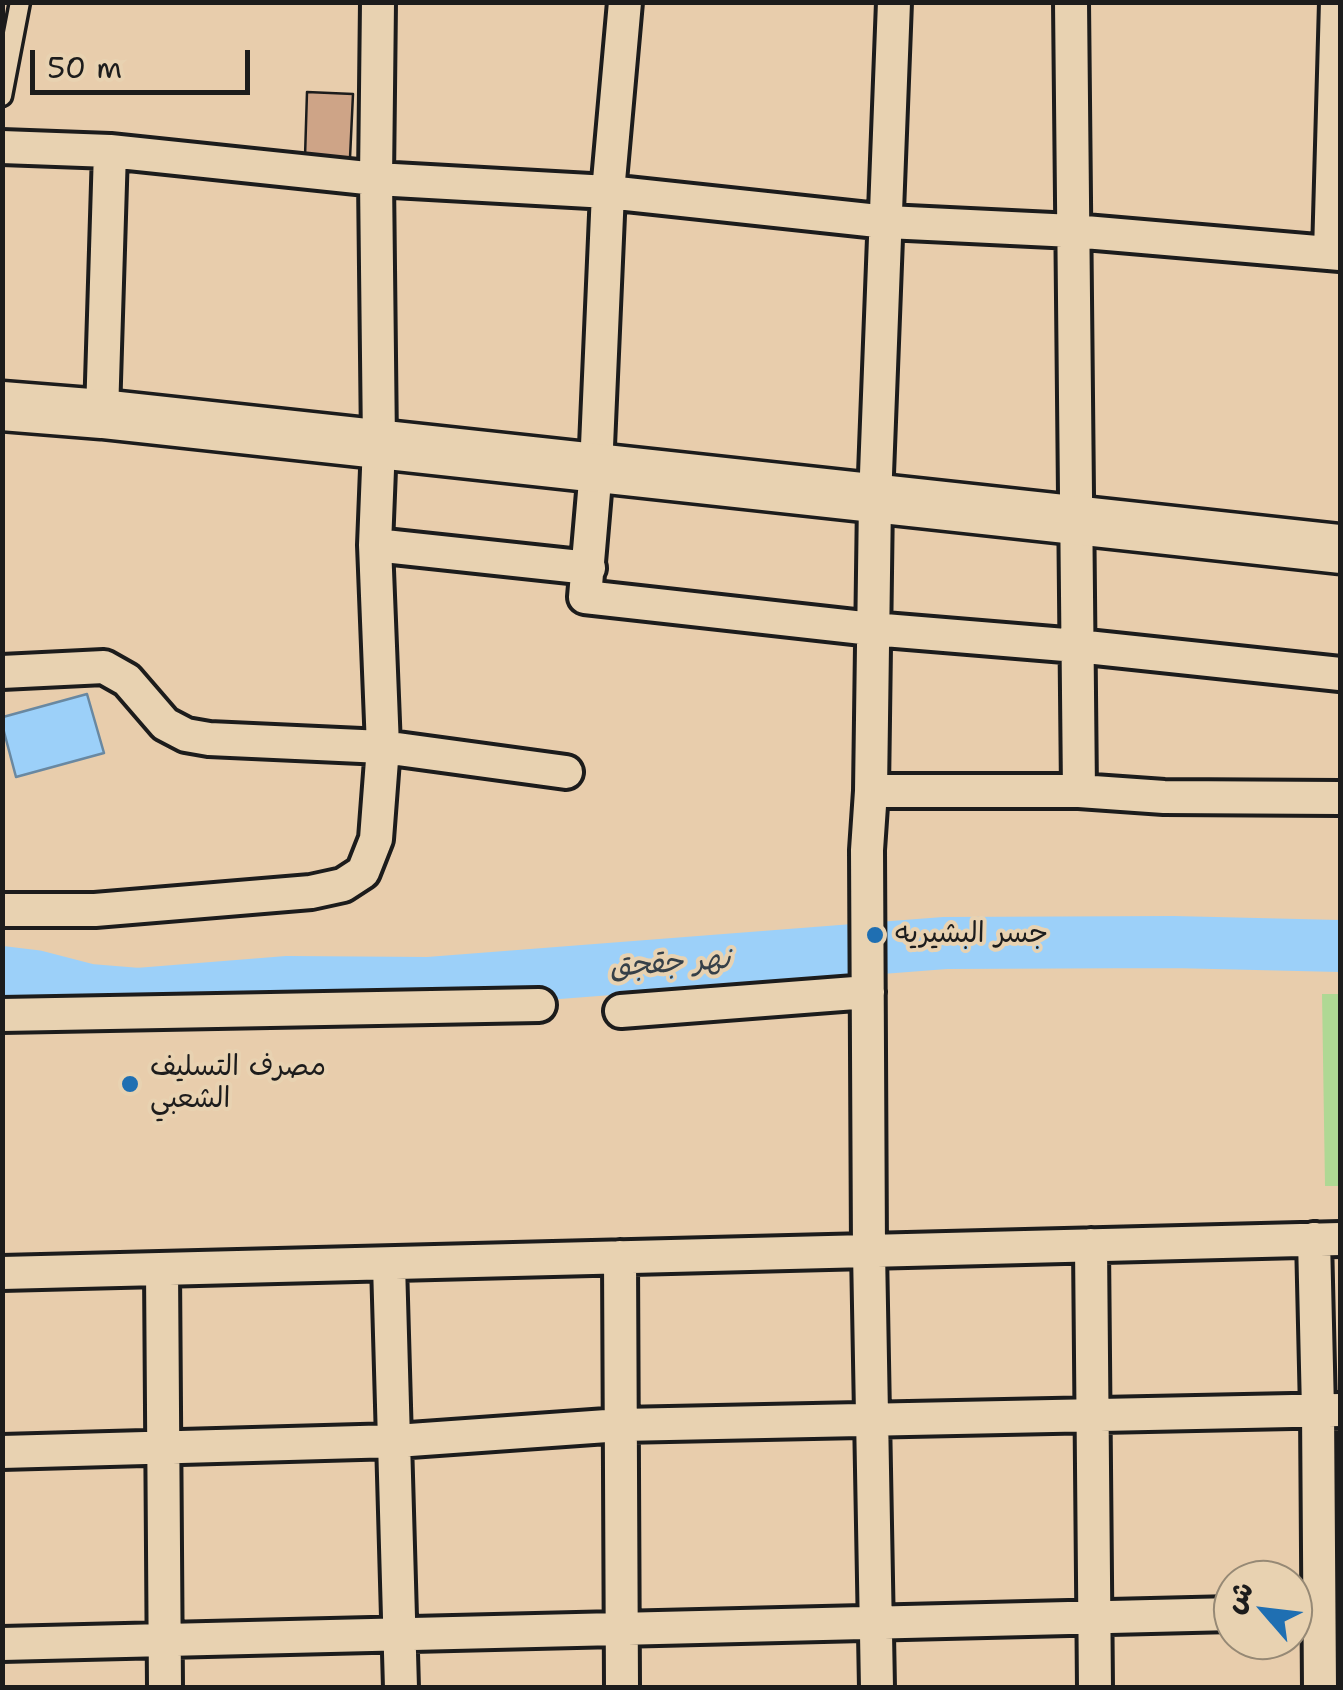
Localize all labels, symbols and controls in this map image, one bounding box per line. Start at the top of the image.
scale bar [35,30,255,92]
text: 50 m [47,47,122,88]
place label: جسر البشيريه [895,918,1048,952]
marker: جسر البشيريه [864,924,886,946]
water label: نهر جقجق [608,942,732,986]
place label: مصرف التسليف الشعبي [150,1051,326,1117]
marker: مصرف التسليف الشعبي [119,1073,141,1095]
north arrow [1213,1560,1313,1660]
text: ش [1214,1574,1262,1619]

